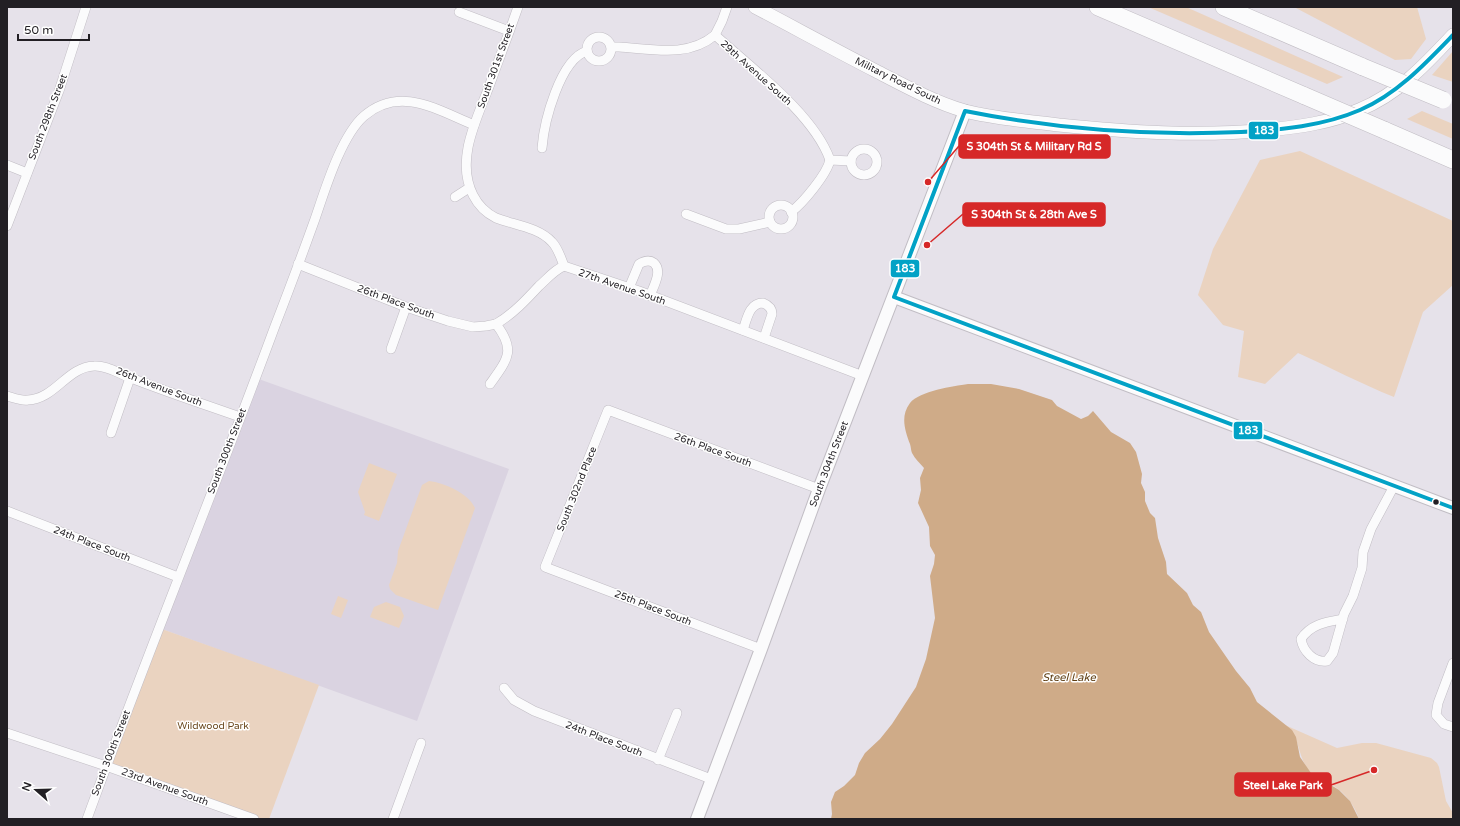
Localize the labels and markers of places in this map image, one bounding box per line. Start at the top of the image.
callout: S 304th St & Military Rd S [959,135,1110,158]
callout: S 304th St & 28th Ave S [963,203,1105,226]
unlabelled marker [1431,497,1441,507]
callout: Steel Lake Park [1235,773,1331,796]

